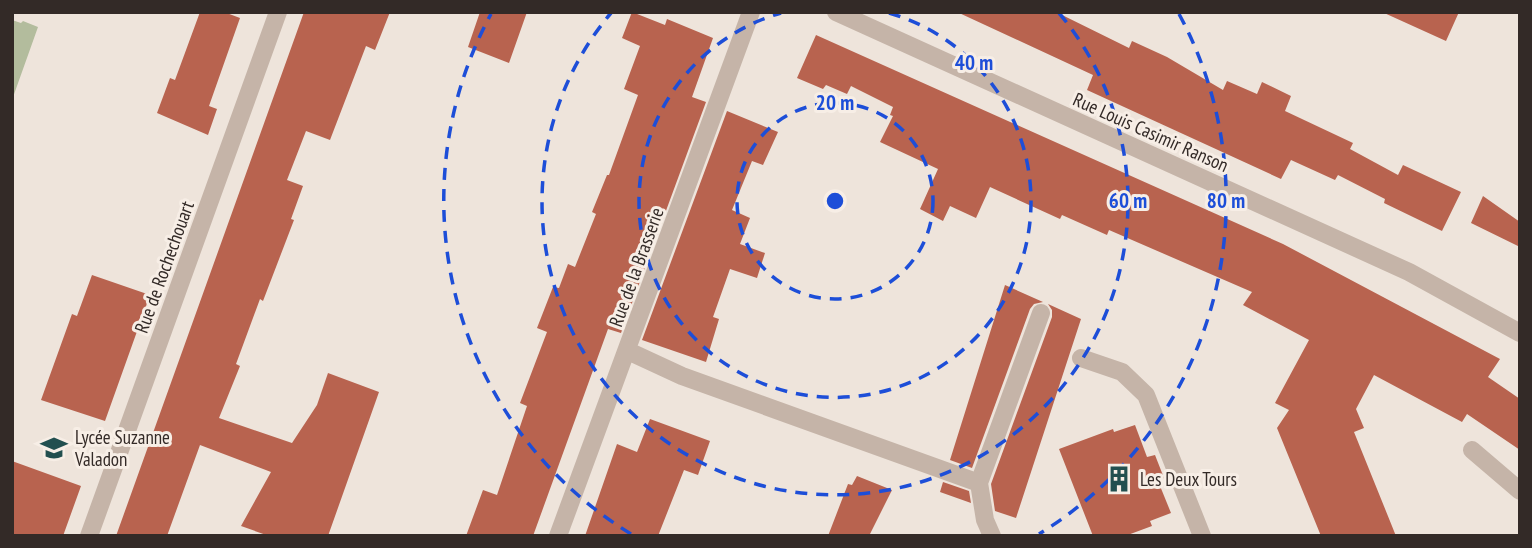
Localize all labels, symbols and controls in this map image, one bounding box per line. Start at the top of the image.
text: 40 m [955,49,993,76]
street label: Rue Louis Casimir Ranson [1070,87,1232,177]
text: 20 m [816,89,854,116]
text: 60 m [1109,187,1147,214]
text: 80 m [1207,187,1245,214]
centre of rings [823,189,847,213]
street label: Rue de Rochechouart [129,197,199,336]
street label: Rue de la Brasserie [603,204,669,330]
place label: Lycée Suzanne Valadon [74,425,170,471]
school or university icon: Lycée Suzanne Valadon [39,433,69,463]
building icon: Les Deux Tours [1104,464,1134,494]
place label: Les Deux Tours [1140,467,1237,491]

